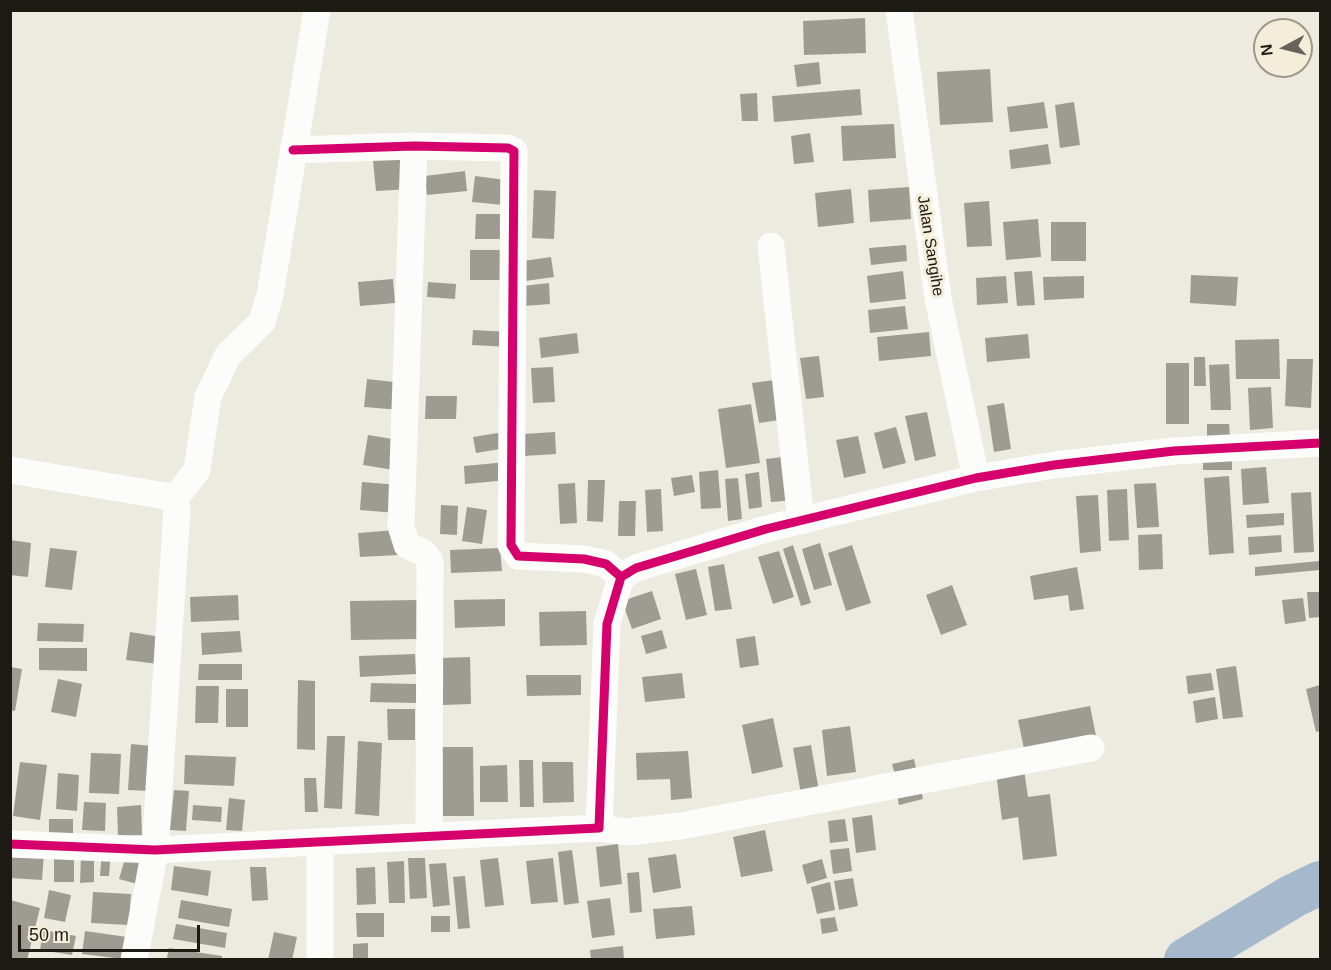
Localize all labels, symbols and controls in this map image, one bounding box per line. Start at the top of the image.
north arrow [1253,18,1313,78]
text: N [1257,43,1276,57]
street label: Jalan Sangihe [913,194,947,298]
scale bar [21,913,202,951]
text: 50 m [29,925,69,945]

